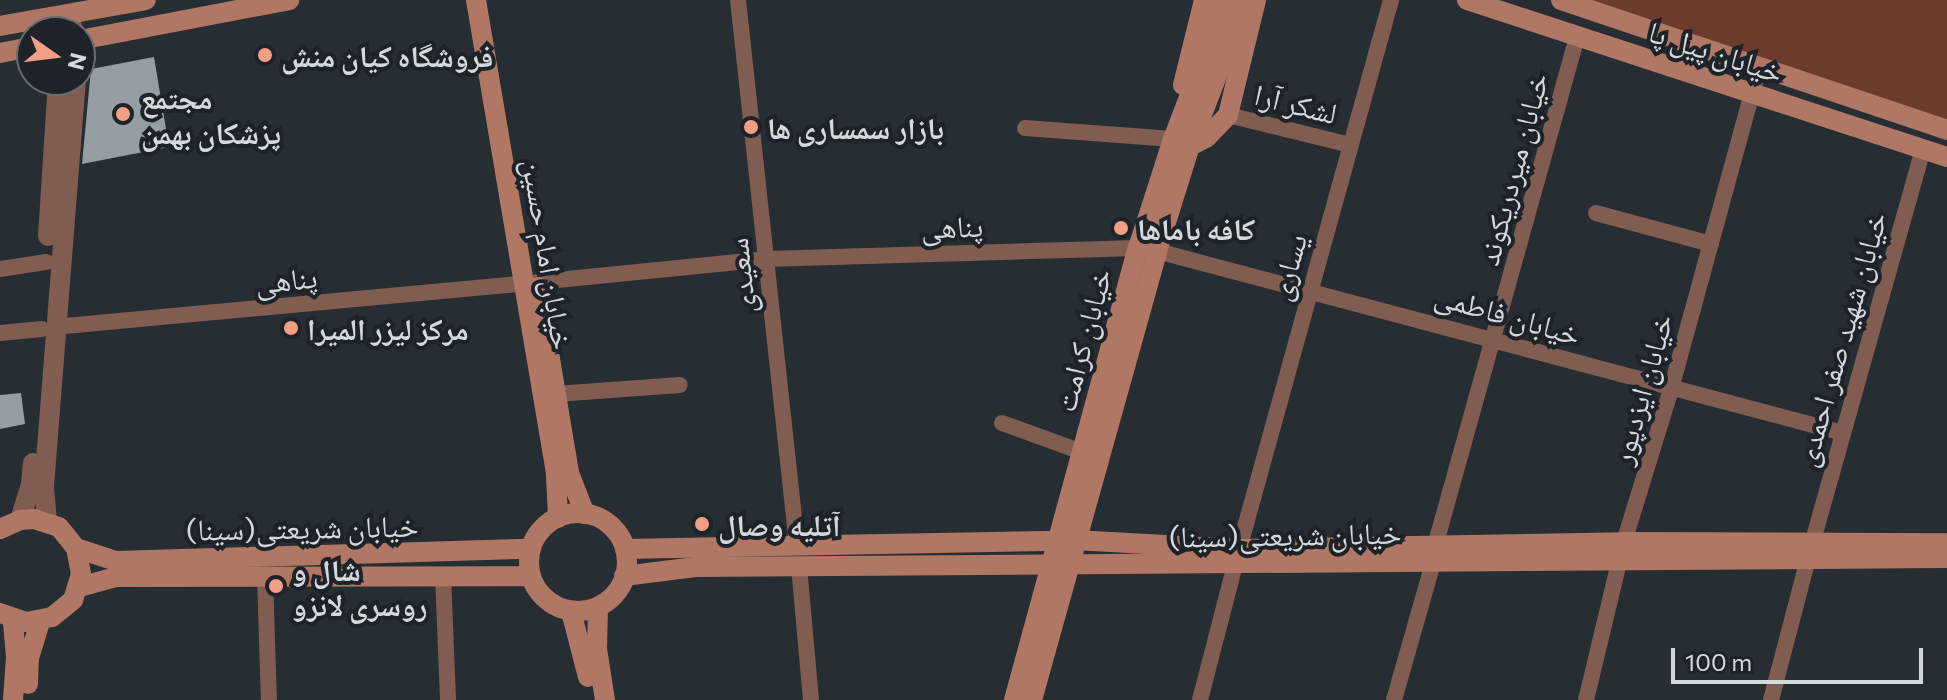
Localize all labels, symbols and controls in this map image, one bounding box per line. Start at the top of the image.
street label: خیابان پیل پا [1644,12,1788,90]
north arrow [16,16,96,96]
place label: فروشگاه کیان منش [281,37,493,73]
marker: فروشگاه کیان منش [256,46,274,64]
text: N [63,50,93,73]
street label: خیابان میردریکوند [1469,69,1555,269]
street label: لشکر آرا [1251,75,1341,131]
place label: مجتمع پزشکان بهمن [141,79,281,150]
marker: مجتمع پزشکان بهمن [112,103,134,125]
place label: بازار سمساری ها [767,109,944,145]
marker: بازار سمساری ها [742,118,760,136]
street label: خیابان امام حسین [516,156,582,352]
street label: پناهی [920,207,984,245]
street label: خیابان شهید صفر احمدی [1786,208,1894,470]
place label: کافه باماها [1137,210,1255,246]
marker: کافه باماها [1112,219,1130,237]
street label: یساری [1260,229,1314,305]
street label: سعیدی [718,236,762,316]
street label: پناهی [253,258,319,300]
street label: خیابان کرامت [1046,265,1118,415]
street label: خیابان فاطمی [1431,276,1585,352]
place label: مرکز لیزر المیرا [307,310,469,346]
street label: خیابان ایزدپور [1602,310,1680,468]
marker: مرکز لیزر المیرا [282,319,300,337]
place label: آتلیه وصال [718,506,840,542]
street label: خیابان شریعتی(سینا) [185,507,419,547]
street label: خیابان شریعتی(سینا) [1168,514,1402,554]
marker: آتلیه وصال [693,515,711,533]
place label: شال و روسری لانزو [292,551,427,622]
marker: شال و روسری لانزو [267,577,285,595]
scale bar [1675,632,1927,682]
text: 100 m [1685,647,1752,676]

